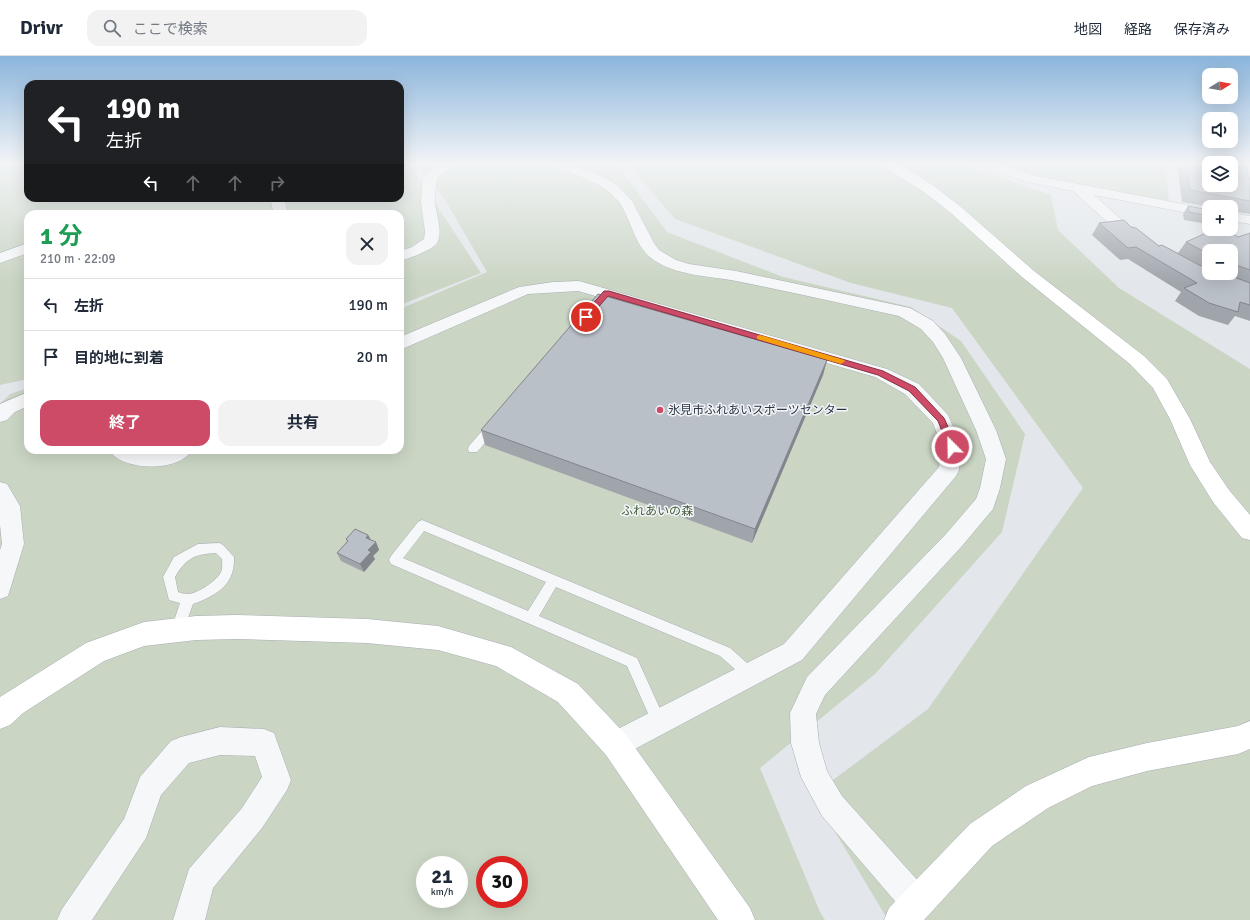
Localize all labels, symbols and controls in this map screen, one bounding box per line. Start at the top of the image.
search box [87,10,367,46]
text: Drivr [20,16,63,40]
icon: search [101,17,123,39]
text: ここで検索 [133,20,208,38]
text: 地図 [1074,21,1102,38]
text: 経路 [1124,21,1152,38]
text: 保存済み [1174,21,1230,38]
north arrow [1202,68,1238,104]
map controls [1202,68,1238,280]
text: 190 m [106,92,180,126]
icon: left [40,96,92,148]
button: sound [1202,112,1238,148]
text: 左折 [106,130,142,152]
button: layers [1202,156,1238,192]
icon: left [140,172,162,194]
icon: ahead [182,172,204,194]
icon: ahead [224,172,246,194]
icon: right [266,172,288,194]
button: + [1202,200,1238,236]
text: 1 分 [40,221,82,251]
button: close [346,223,388,265]
button: − [1202,244,1238,280]
text: 210 m · 22:09 [40,251,116,267]
icon: left [40,294,62,316]
text: 190 m [348,296,388,314]
text: 左折 [74,297,104,315]
pin [569,300,603,334]
icon: arrive [575,306,597,328]
icon: arrive [40,346,62,368]
text: 20 m [357,348,388,366]
text: 目的地に到着 [74,349,164,367]
button: 終了 [40,400,210,446]
button: 共有 [218,400,388,446]
place label: 氷見市ふれあいスポーツセンター [668,403,848,418]
marker: 氷見市ふれあいスポーツセンター [655,405,665,415]
position arrow [931,426,973,468]
park label: ふれあいの森 [621,504,693,519]
speed limit sign: 30 [476,856,528,908]
text: 21 [431,864,453,889]
text: km/h [431,886,453,898]

